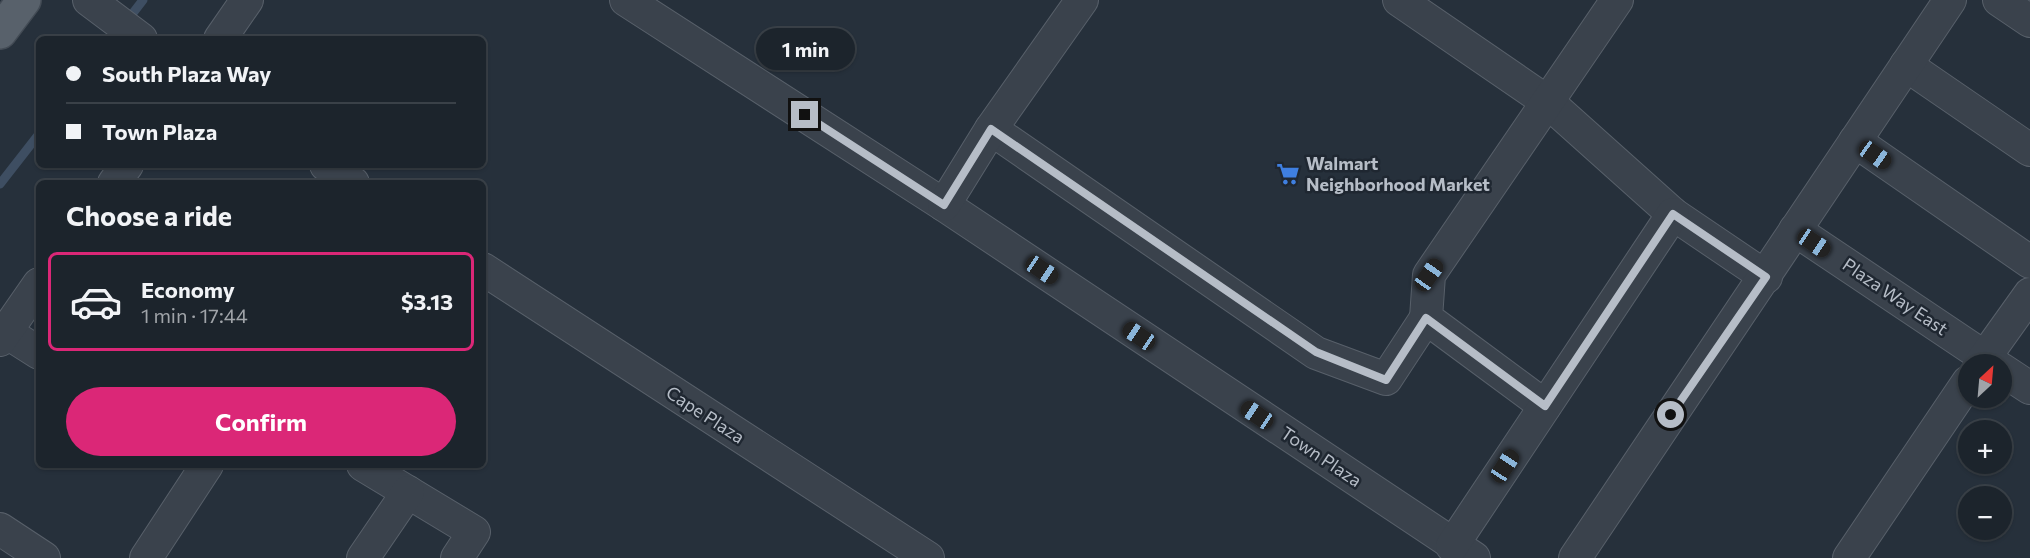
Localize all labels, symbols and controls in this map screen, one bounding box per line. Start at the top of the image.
callout: 1 min [756,28,854,70]
text: 1 min [782,37,829,61]
text: South Plaza Way [102,60,271,87]
route end [791,101,818,128]
text: Town Plaza [102,118,217,145]
car [1855,137,1895,173]
place label: Walmart Neighborhood Market [1306,152,1490,195]
supermarket icon: Walmart Neighborhood Market [1275,161,1301,187]
text: Choose a ride [66,199,232,232]
car [1794,225,1834,261]
car [1022,252,1062,288]
street label: Plaza Way East [1839,253,1952,339]
car [1411,255,1447,295]
icon: car [69,275,123,329]
text: Economy [141,276,235,303]
text: $3.13 [401,288,453,315]
text: 1 min · 17:44 [141,303,248,327]
car [1119,318,1159,354]
north arrow [1958,354,2012,408]
map controls [1958,354,2012,540]
street label: Cape Plaza [662,381,749,448]
button: Confirm [66,387,456,456]
car [1237,397,1277,433]
route start [1657,401,1684,428]
button: + [1958,420,2012,474]
street label: Town Plaza [1277,421,1366,491]
car [1488,446,1522,486]
button: − [1958,486,2012,540]

